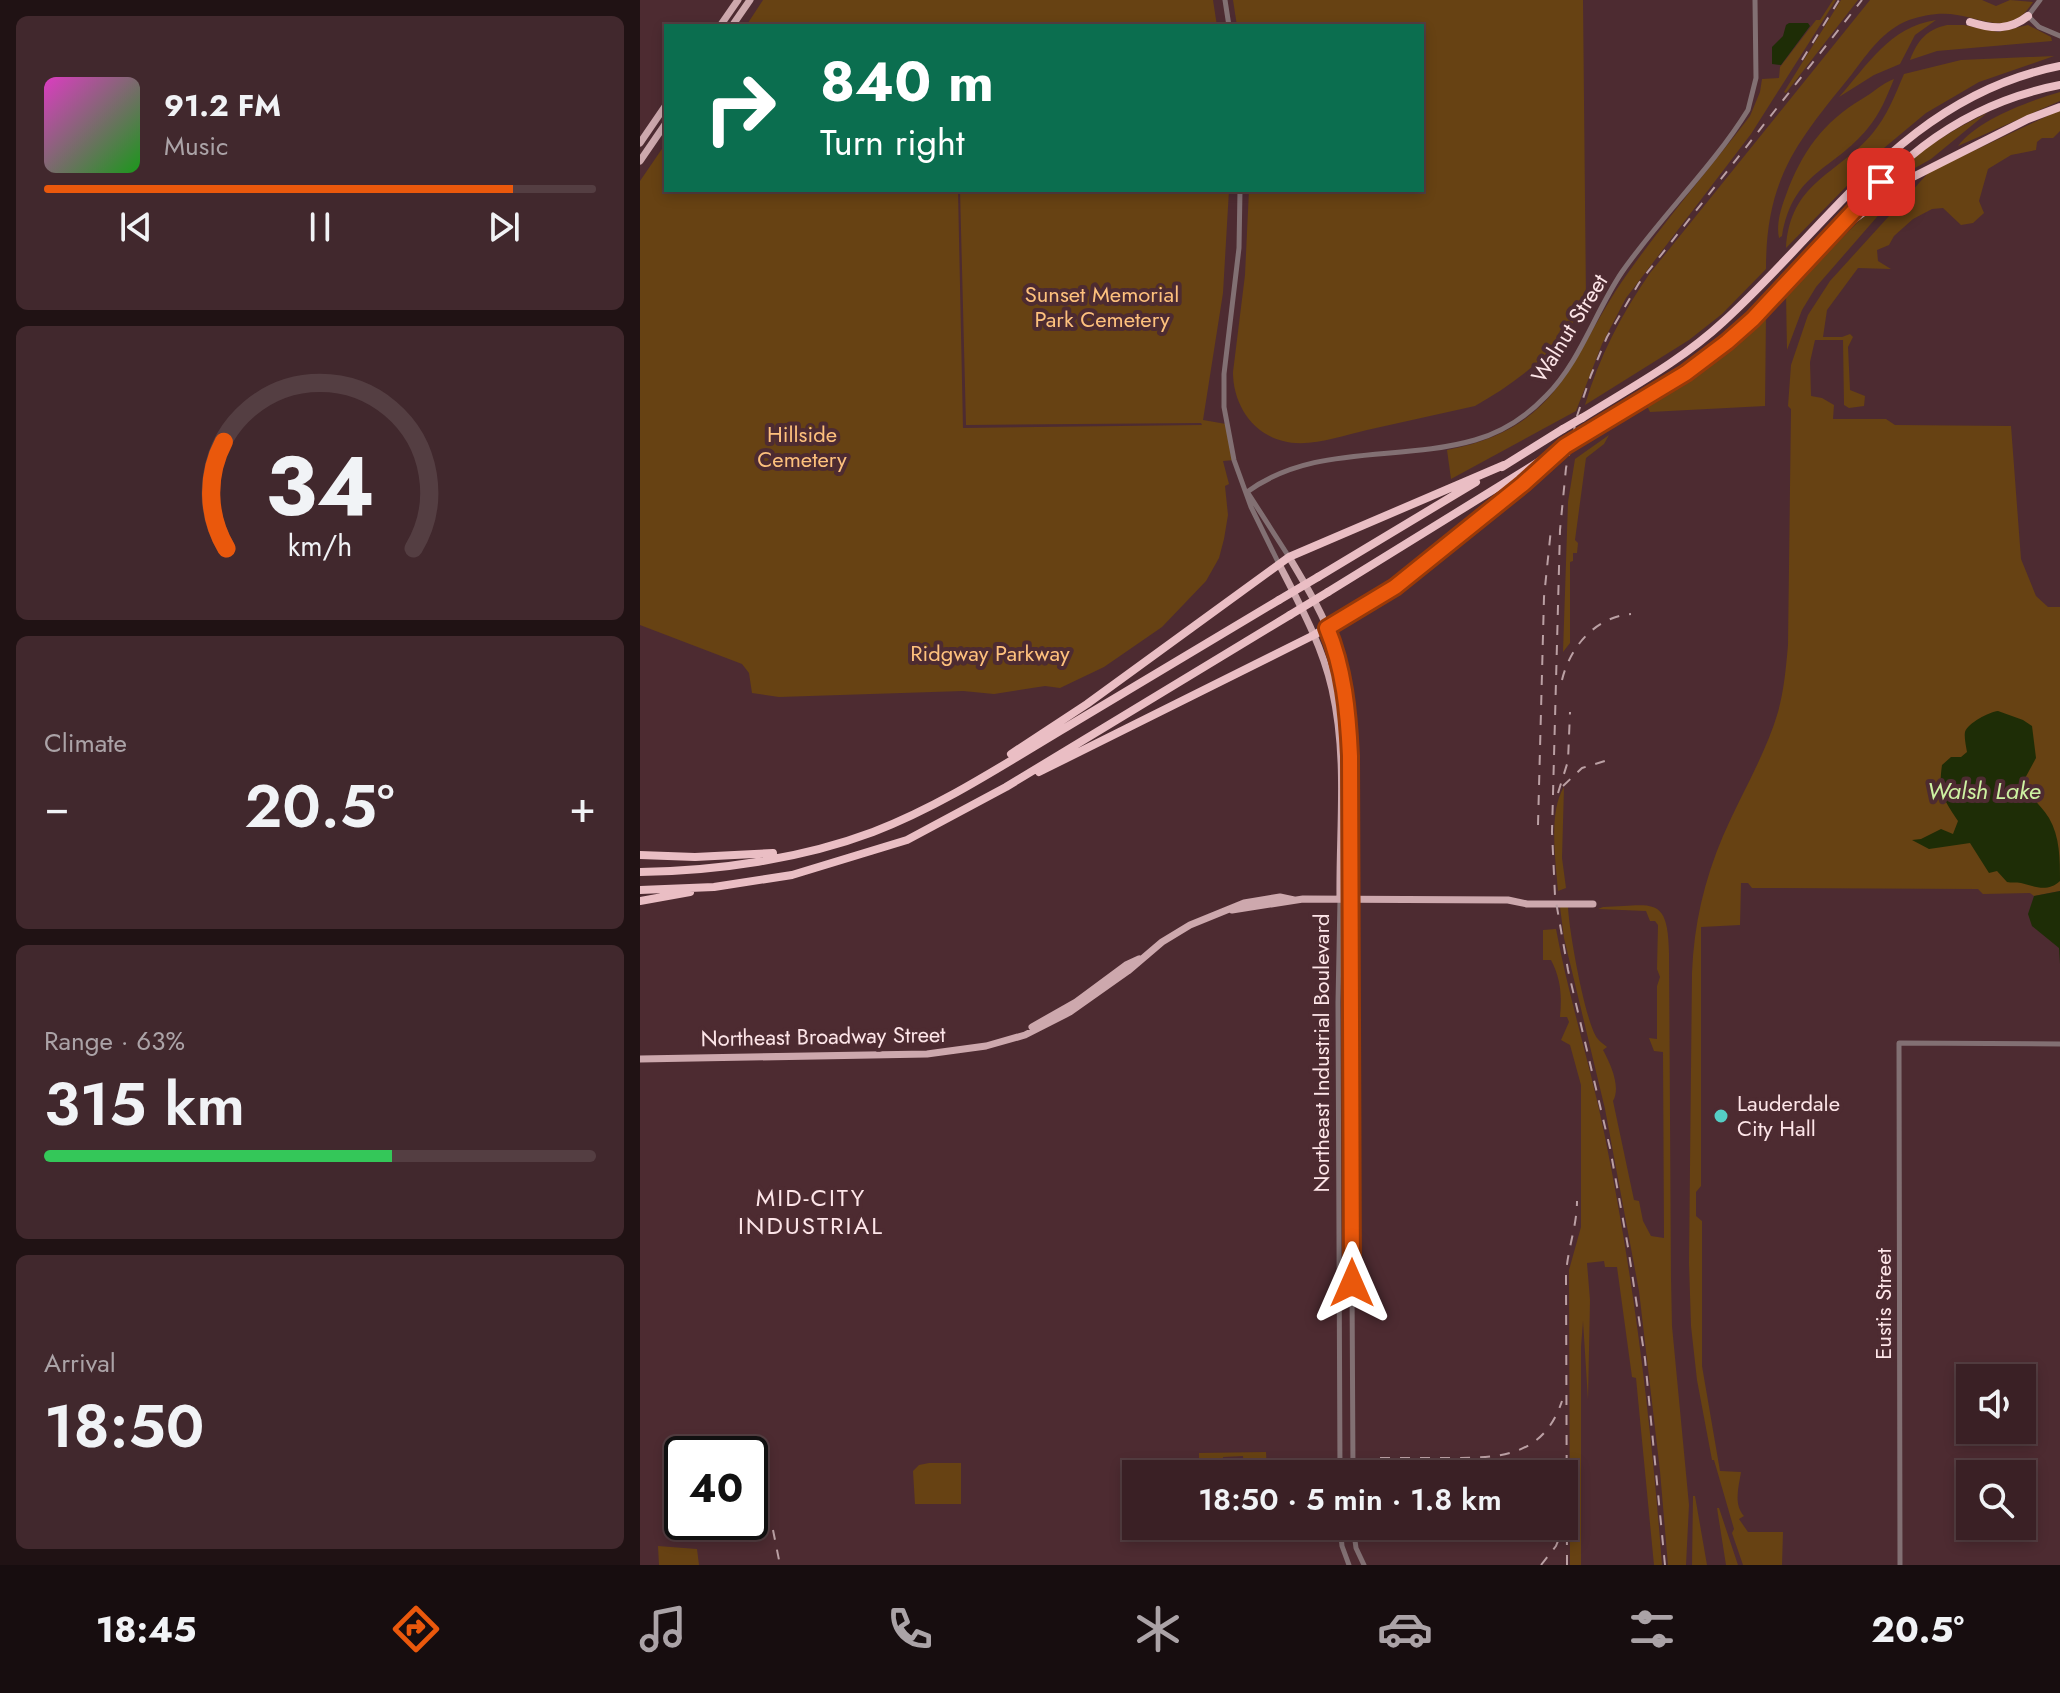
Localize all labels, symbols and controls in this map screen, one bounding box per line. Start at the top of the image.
text: 840 m [820,41,994,122]
icon: right [688,56,792,160]
text: 91.2 FM [164,84,281,127]
text: Turn right [820,116,965,168]
text: Music [164,127,228,165]
pin [1847,148,1915,216]
icon: arrive [1859,160,1903,204]
icon: previous [114,205,158,249]
icon: pause [298,205,342,249]
icon: next [482,205,526,249]
street label: Walnut Street [1523,267,1615,389]
park label: Sunset Memorial Park Cemetery [1025,278,1179,335]
park label: Hillside Cemetery [757,418,847,475]
text: 34 [265,425,375,545]
text: km/h [288,525,352,567]
park label: Ridgway Parkway [910,637,1070,669]
text: Climate [44,724,127,762]
text: 20.5° [245,763,394,850]
water label: Walsh Lake [1927,773,2041,808]
text: − [44,775,70,839]
text: + [569,775,596,839]
street label: Northeast Industrial Boulevard [1305,913,1337,1193]
street label: Northeast Broadway Street [700,1018,946,1054]
text: Range · 63% [44,1022,185,1060]
text: 315 km [44,1061,245,1148]
place label: Lauderdale City Hall [1737,1087,1840,1144]
marker: Lauderdale City Hall [1712,1107,1730,1125]
district label: MID-CITY INDUSTRIAL [738,1180,884,1243]
position arrow [1310,1241,1394,1325]
street label: Eustis Street [1867,1248,1899,1360]
text: Arrival [44,1344,116,1382]
map controls [1956,1364,2036,1540]
button: sound [1956,1364,2036,1444]
text: 18:50 [44,1383,204,1470]
speed limit sign: 40 [664,1436,768,1540]
button: search [1956,1460,2036,1540]
text: 18:50 · 5 min · 1.8 km [1198,1478,1502,1521]
icon: directions [388,1601,444,1657]
icon: music [635,1601,691,1657]
icon: phone [882,1601,938,1657]
icon: climate [1130,1601,1186,1657]
icon: car [1377,1601,1433,1657]
icon: filters [1624,1601,1680,1657]
text: 18:45 [96,1603,196,1655]
text: 20.5° [1871,1603,1964,1655]

